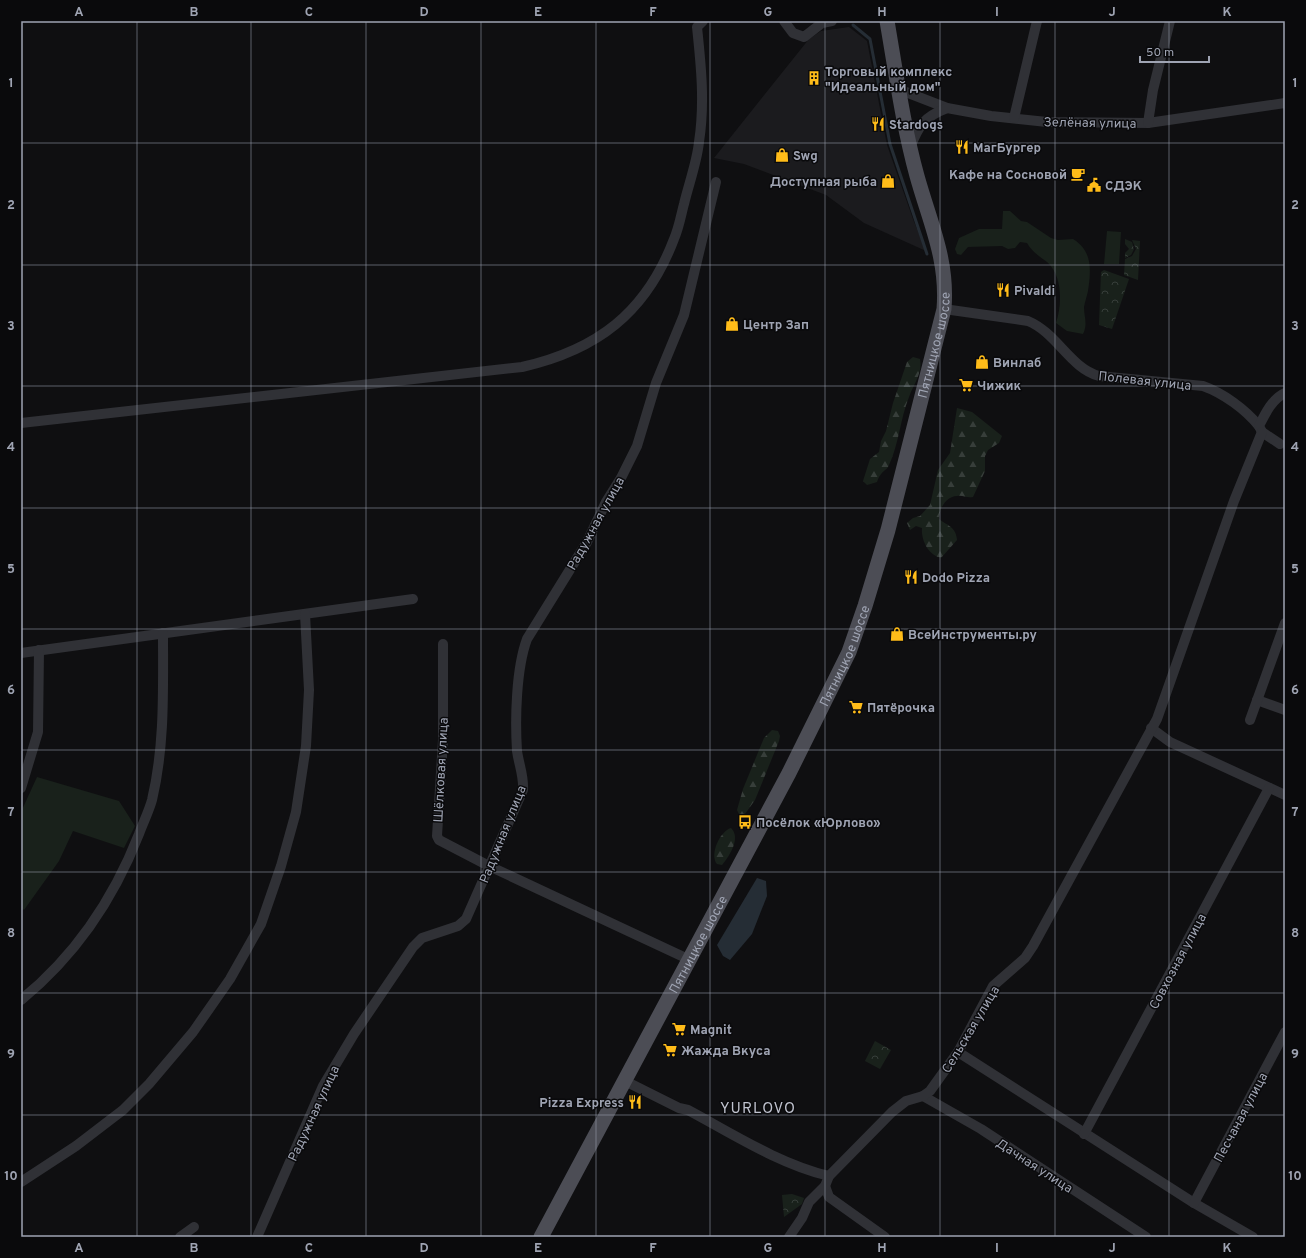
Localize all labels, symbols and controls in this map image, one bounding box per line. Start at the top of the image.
text: A [74,5,84,21]
text: B [190,5,199,21]
text: C [305,5,313,21]
text: D [419,5,429,21]
text: E [534,5,542,21]
text: F [649,5,657,21]
text: G [764,5,773,21]
text: H [877,5,887,21]
text: I [995,5,999,21]
text: J [1108,5,1116,21]
text: K [1222,5,1232,21]
scale bar [1140,38,1209,64]
text: 50 m [1146,45,1174,61]
place label: Торговый комплекс "Идеальный дом" [825,65,952,96]
building icon: Торговый комплекс "Идеальный дом" [806,70,822,86]
text: 1 [8,76,14,92]
text: 1 [1292,76,1298,92]
street label: Зелёная улица [1043,115,1137,133]
restaurant icon: Stardogs [870,116,886,132]
place label: Stardogs [889,118,943,134]
restaurant icon: МагБургер [954,139,970,155]
place label: МагБургер [973,141,1041,157]
shop icon: Swg [774,147,790,163]
place label: Swg [793,149,818,165]
cafe icon: Кафе на Сосновой [1070,166,1086,182]
place label: Кафе на Сосновой [949,168,1067,184]
shop icon: Доступная рыба [880,173,896,189]
place label: Доступная рыба [770,175,877,191]
public building icon: СДЭК [1086,177,1102,193]
place label: СДЭК [1105,179,1142,195]
text: 2 [7,198,15,214]
text: 2 [1291,198,1299,214]
restaurant icon: Pivaldi [995,282,1011,298]
place label: Pivaldi [1014,284,1055,300]
street label: Пятницкое шоссе [916,292,955,400]
shop icon: Центр Зап [724,316,740,332]
place label: Центр Зап [743,318,809,334]
text: 3 [7,319,15,335]
text: 3 [1291,319,1299,335]
shop icon: Винлаб [974,354,990,370]
place label: Винлаб [993,356,1041,372]
street label: Полевая улица [1098,369,1192,395]
supermarket icon: Чижик [958,377,974,393]
place label: Чижик [977,379,1021,395]
text: 4 [7,440,15,456]
text: 4 [1291,440,1299,456]
street label: Радужная улица [565,475,629,573]
text: 5 [7,562,15,578]
text: 5 [1291,562,1299,578]
restaurant icon: Dodo Pizza [903,569,919,585]
place label: Dodo Pizza [922,571,990,587]
street label: Пятницкое шоссе [817,604,875,710]
shop icon: ВсеИнструменты.ру [889,626,905,642]
place label: ВсеИнструменты.ру [908,628,1038,644]
text: 6 [7,683,15,699]
text: 6 [1291,683,1299,699]
supermarket icon: Пятёрочка [848,699,864,715]
place label: Пятёрочка [867,701,935,717]
street label: Шёлковая улица [431,717,453,823]
street label: Радужная улица [477,784,531,886]
text: 7 [8,805,15,821]
text: 7 [1292,805,1299,821]
bus stop icon: Посёлок «Юрлово» [737,814,753,830]
place label: Посёлок «Юрлово» [756,816,881,832]
street label: Пятницкое шоссе [667,893,732,997]
street label: Совхозная улица [1147,911,1211,1013]
text: 8 [7,926,15,942]
text: 8 [1291,926,1299,942]
street label: Сельская улица [939,983,1004,1077]
supermarket icon: Magnit [671,1021,687,1037]
place label: Magnit [690,1023,732,1039]
supermarket icon: Жажда Вкуса [662,1042,678,1058]
place label: Жажда Вкуса [681,1044,770,1060]
text: 9 [7,1047,15,1063]
text: 9 [1291,1047,1299,1063]
street label: Радужная улица [286,1063,344,1164]
street label: Песчаная улица [1211,1070,1272,1166]
restaurant icon: Pizza Express [627,1094,643,1110]
place label: Pizza Express [539,1096,624,1112]
district label: YURLOVO [720,1100,796,1119]
street label: Дачная улица [993,1136,1075,1197]
text: 10 [4,1169,18,1185]
text: 10 [1288,1169,1302,1185]
text: A [74,1241,84,1257]
text: B [190,1241,199,1257]
text: C [305,1241,313,1257]
text: D [419,1241,429,1257]
text: E [534,1241,542,1257]
text: F [649,1241,657,1257]
text: G [764,1241,773,1257]
text: H [877,1241,887,1257]
text: I [995,1241,999,1257]
text: J [1108,1241,1116,1257]
text: K [1222,1241,1232,1257]

